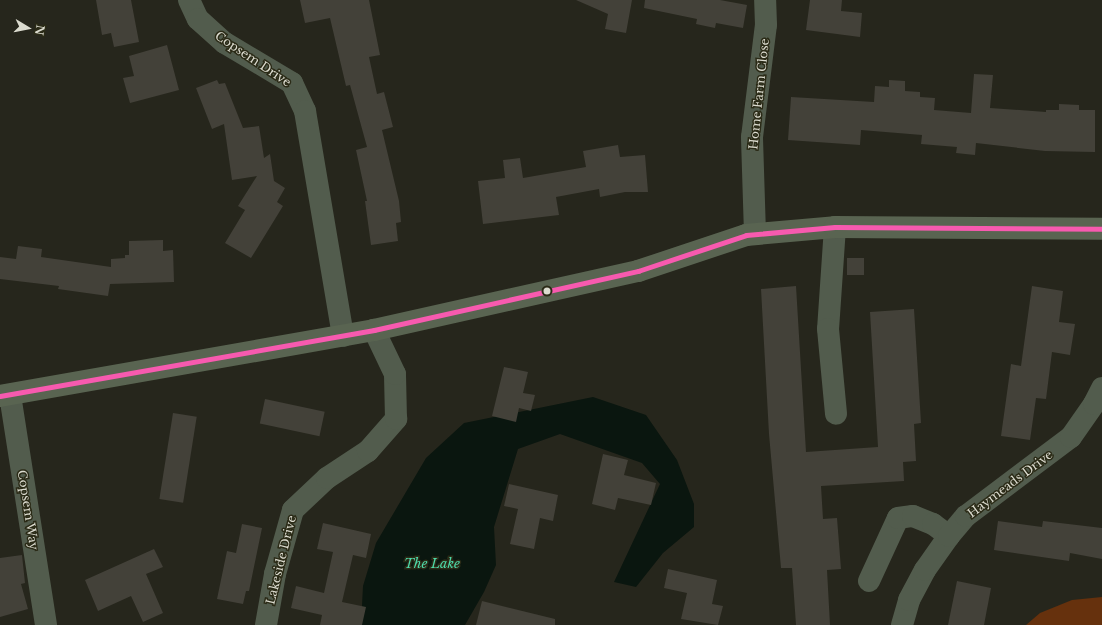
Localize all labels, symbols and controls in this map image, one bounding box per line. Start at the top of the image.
north arrow [8,8,48,48]
text: N [32,24,48,36]
street label: Copsem Drive [212,28,294,90]
street label: Home Farm Close [746,38,772,150]
unlabelled marker [542,286,552,296]
street label: Haymeads Drive [965,447,1055,521]
street label: Copsem Way [15,469,41,551]
street label: Lakeside Drive [263,514,299,606]
water label: The Lake [404,556,460,572]

